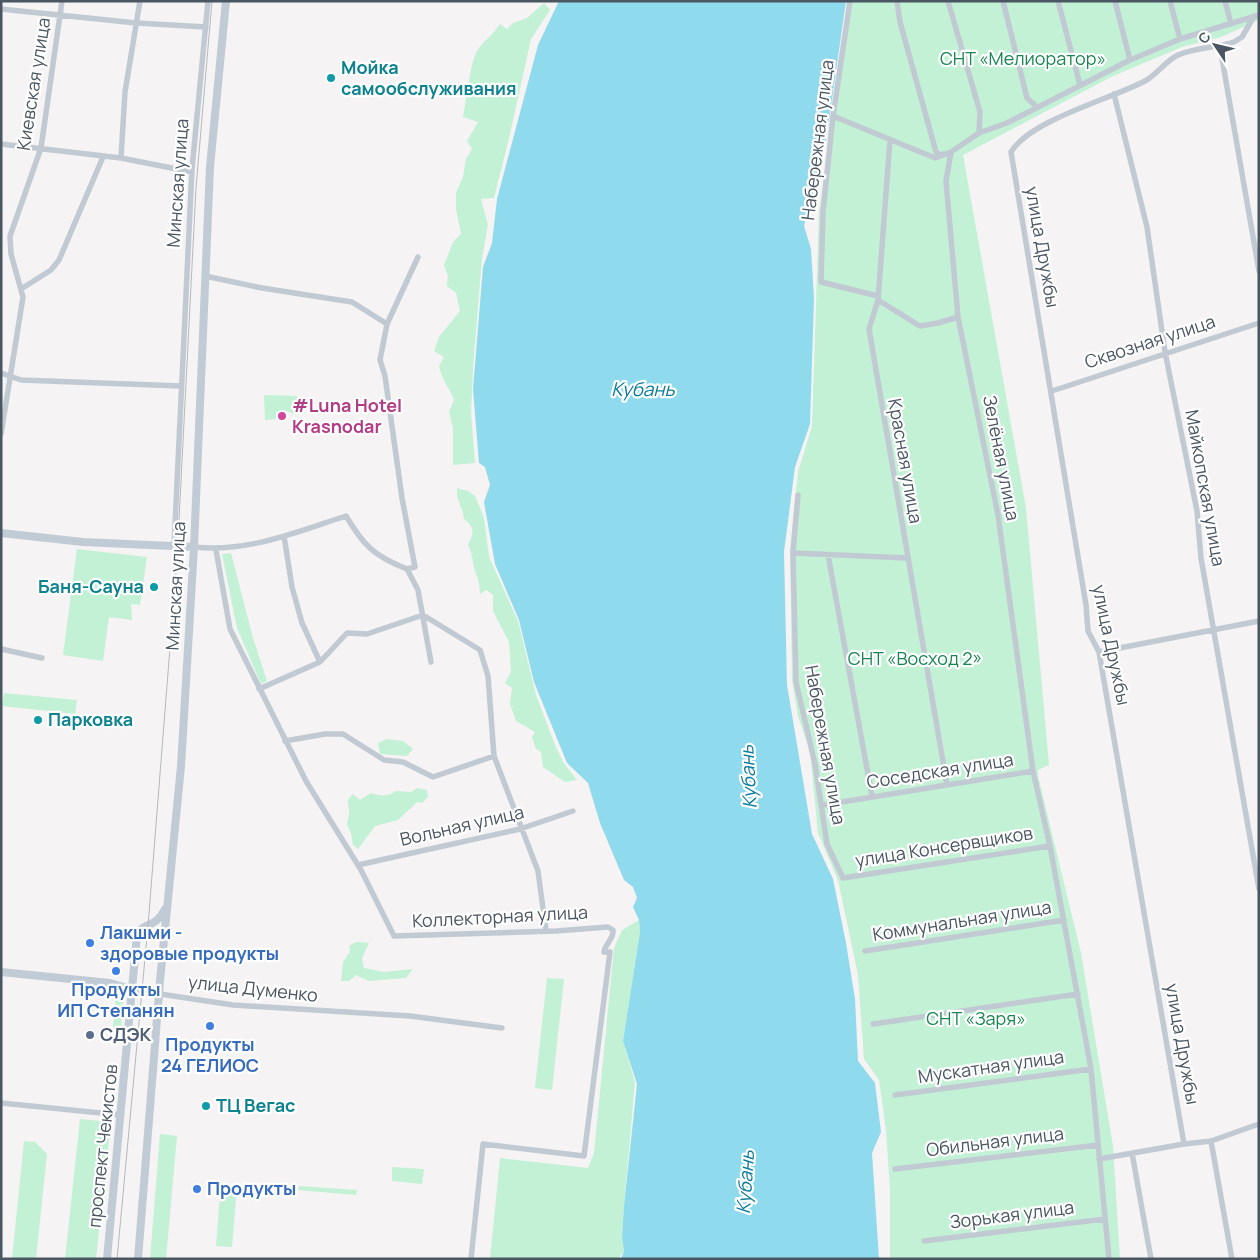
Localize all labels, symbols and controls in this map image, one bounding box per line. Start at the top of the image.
street label: Киевская улица [11,16,55,152]
north arrow [1190,20,1240,70]
text: С [1193,28,1215,47]
park label: СНТ «Мелиоратор» [940,46,1106,70]
place label: Мойка самообслуживания [341,55,517,100]
street label: Набережная улица [795,58,839,222]
marker: Мойка самообслуживания [325,72,337,84]
street label: Минская улица [161,118,193,248]
street label: улица Дружбы [1021,184,1065,309]
street label: Сквозная улица [1081,309,1218,373]
water label: Кубань [611,376,676,402]
place label: #Luna Hotel Krasnodar [292,393,402,438]
street label: Зелёная улица [978,393,1026,523]
street label: Красная улица [883,397,929,525]
street label: Майкопская улица [1180,408,1232,568]
marker: #Luna Hotel Krasnodar [276,410,288,422]
street label: Минская улица [160,521,190,651]
place label: Баня-Сауна [38,574,144,598]
marker: Баня-Сауна [148,581,160,593]
street label: улица Дружбы [1087,582,1136,707]
park label: СНТ «Восход 2» [848,646,982,670]
street label: Набережная улица [800,663,852,827]
place label: Парковка [48,707,133,731]
marker: Парковка [32,714,44,726]
water label: Кубань [733,744,763,809]
street label: Соседская улица [865,747,1015,793]
street label: Вольная улица [397,799,526,851]
street label: улица Консервщиков [853,820,1035,872]
street label: Коммунальная улица [871,894,1053,946]
street label: Коллекторная улица [411,899,588,933]
place label: Лакшми - здоровые продукты [100,920,279,965]
marker: Лакшми - здоровые продукты [84,937,96,949]
marker: Продукты ИП Степанян [110,965,122,977]
street label: улица Думенко [187,969,319,1007]
place label: Продукты ИП Степанян [57,977,175,1022]
street label: улица Дружбы [1161,981,1205,1106]
park label: СНТ «Заря» [926,1006,1026,1030]
marker: Продукты 24 ГЕЛИОС [204,1020,216,1032]
place label: СДЭК [100,1022,151,1046]
marker: СДЭК [84,1029,96,1041]
place label: Продукты 24 ГЕЛИОС [161,1032,259,1077]
street label: Мускатная улица [916,1044,1065,1088]
street label: проспект Чекистов [81,1063,123,1229]
place label: ТЦ Вегас [216,1093,295,1117]
marker: ТЦ Вегас [200,1100,212,1112]
street label: Обильная улица [925,1121,1065,1161]
water label: Кубань [730,1149,760,1215]
place label: Продукты [207,1176,296,1200]
marker: Продукты [191,1183,203,1195]
street label: Зорькая улица [948,1194,1075,1234]

